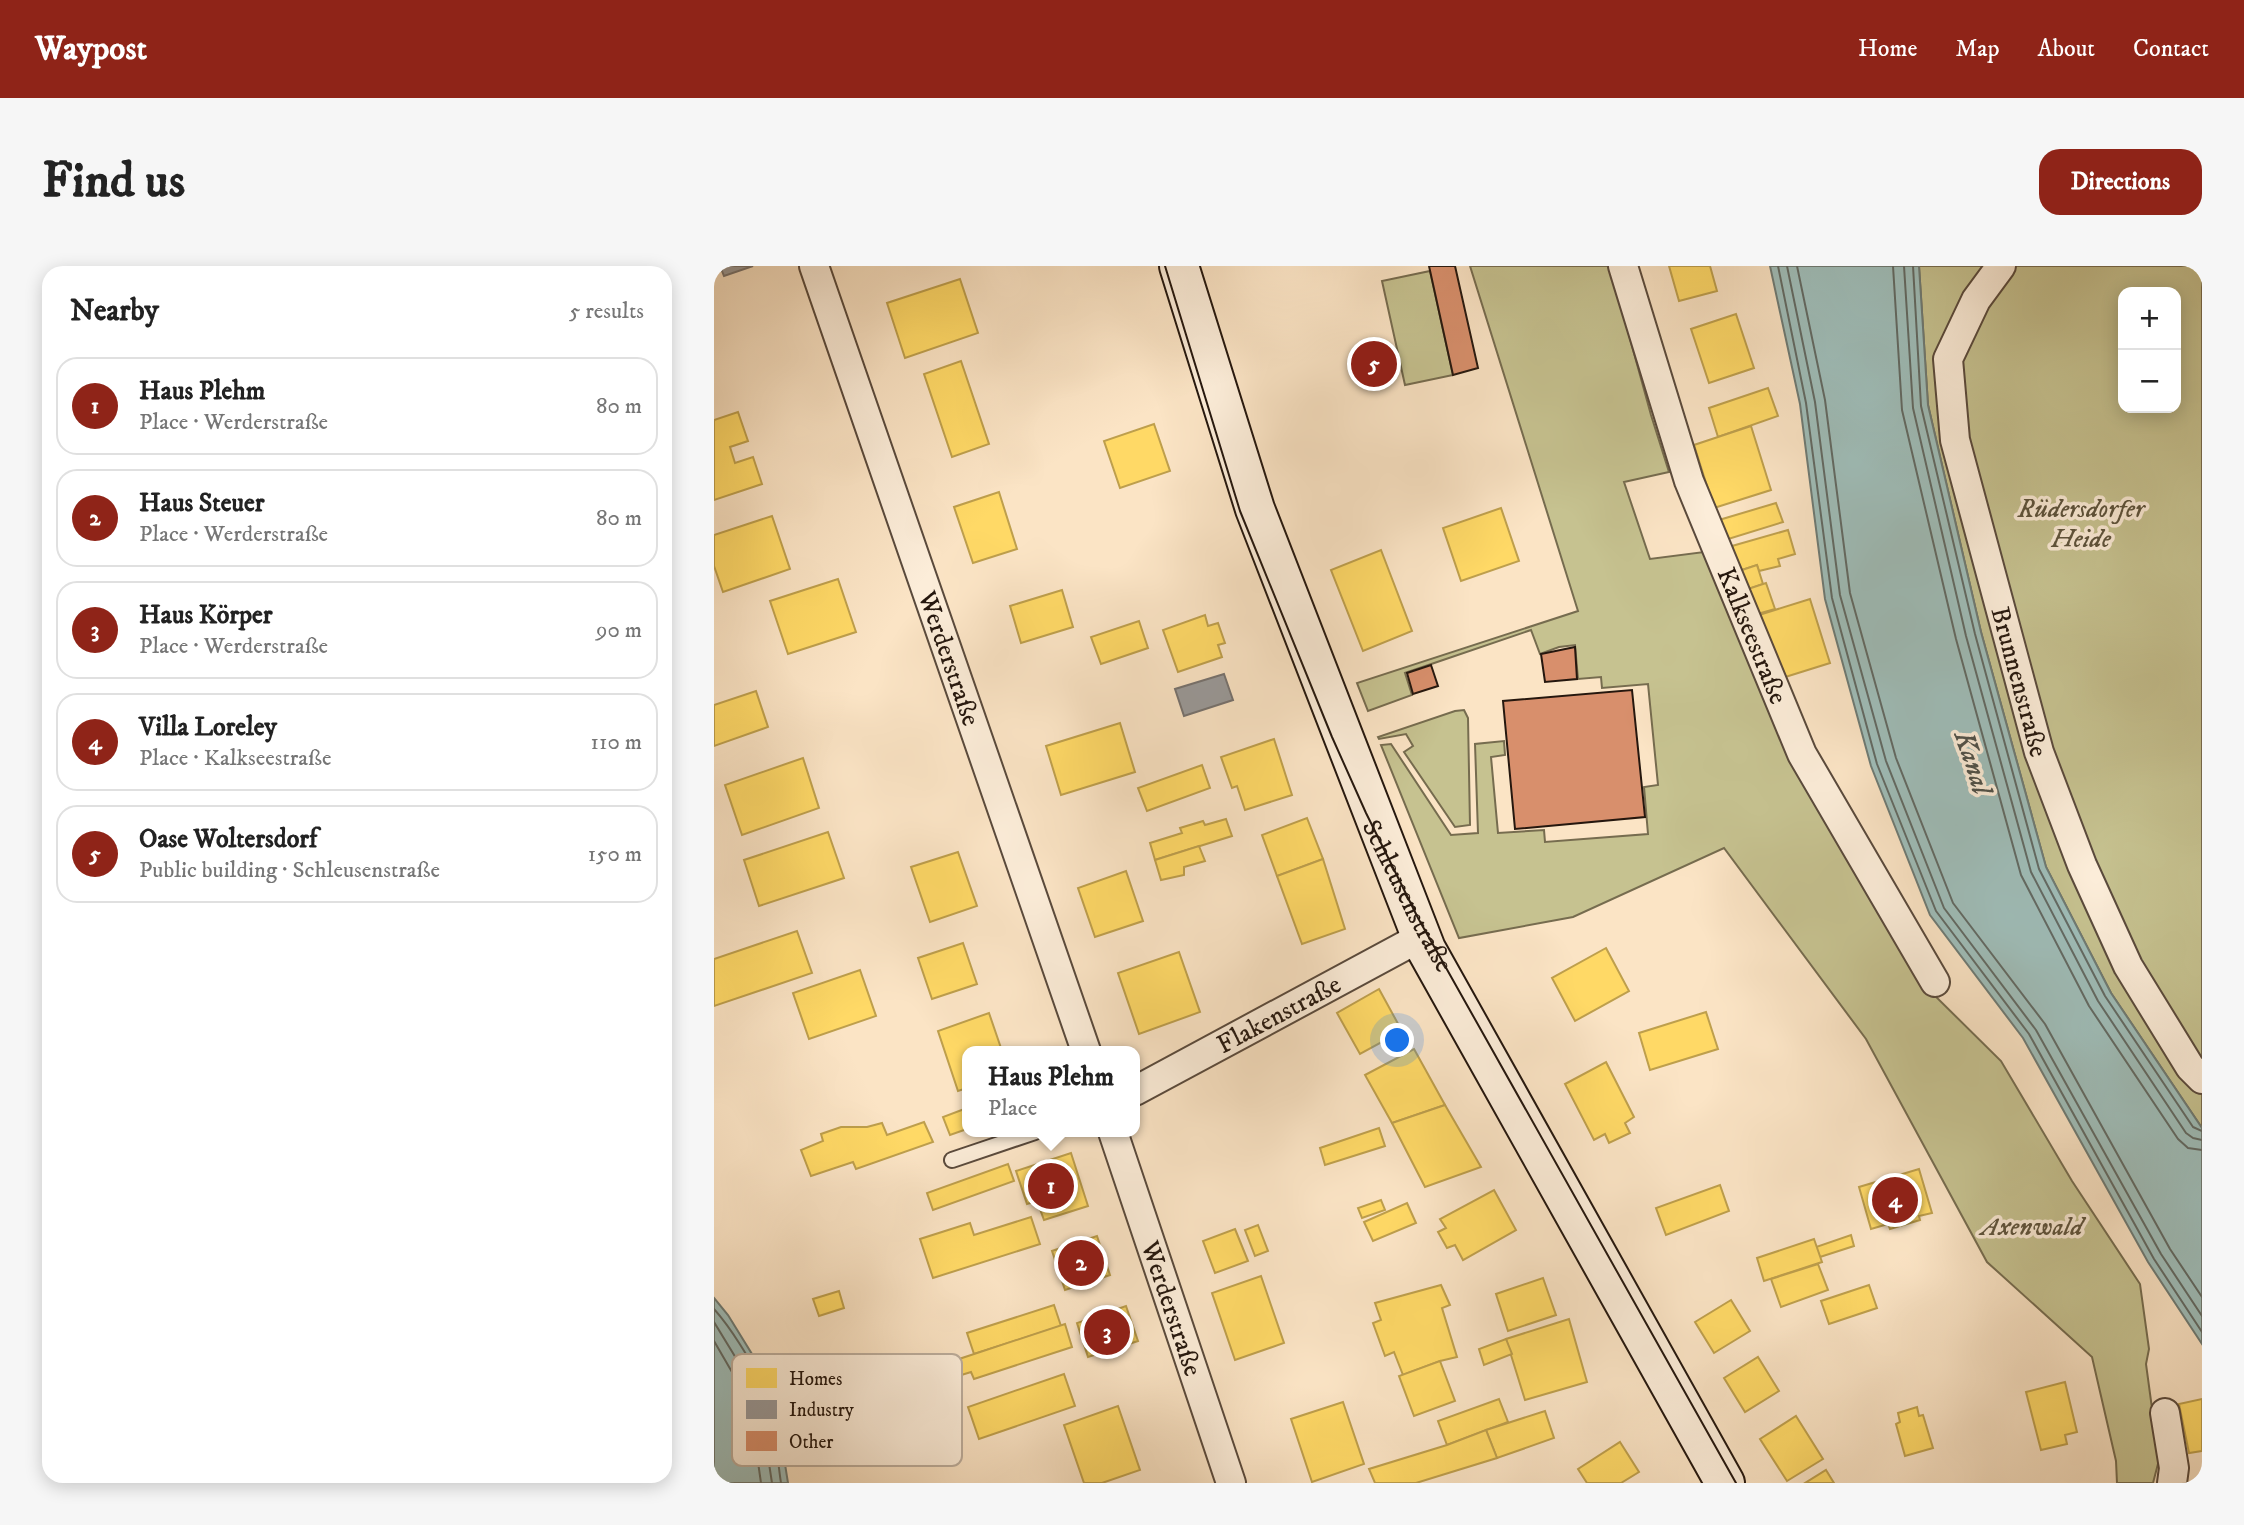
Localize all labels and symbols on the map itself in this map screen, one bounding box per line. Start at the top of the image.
pin: 5 [1351,338,1397,390]
park label: Rüdersdorfer Heide [2017,493,2146,556]
street label: Kalkseestraße [1709,563,1794,709]
street label: Werderstraße [910,586,987,730]
street label: Brunnenstraße [1983,603,2055,761]
water label: Kanal [1946,725,2000,801]
street label: Schleusenstraße [1354,814,1460,978]
street label: Flakenstraße [1212,968,1347,1062]
your location [1380,1023,1414,1057]
pin: 1 [1028,1160,1074,1212]
pin: 4 [1872,1174,1918,1226]
park label: Axenwald [1978,1211,2087,1244]
street label: Werderstraße [1132,1236,1209,1381]
pin: 2 [1058,1237,1104,1289]
pin: 3 [1084,1306,1130,1358]
legend [732,1354,962,1466]
text: Homes [789,1368,842,1391]
text: Industry [789,1399,855,1422]
text: Other [789,1431,833,1454]

